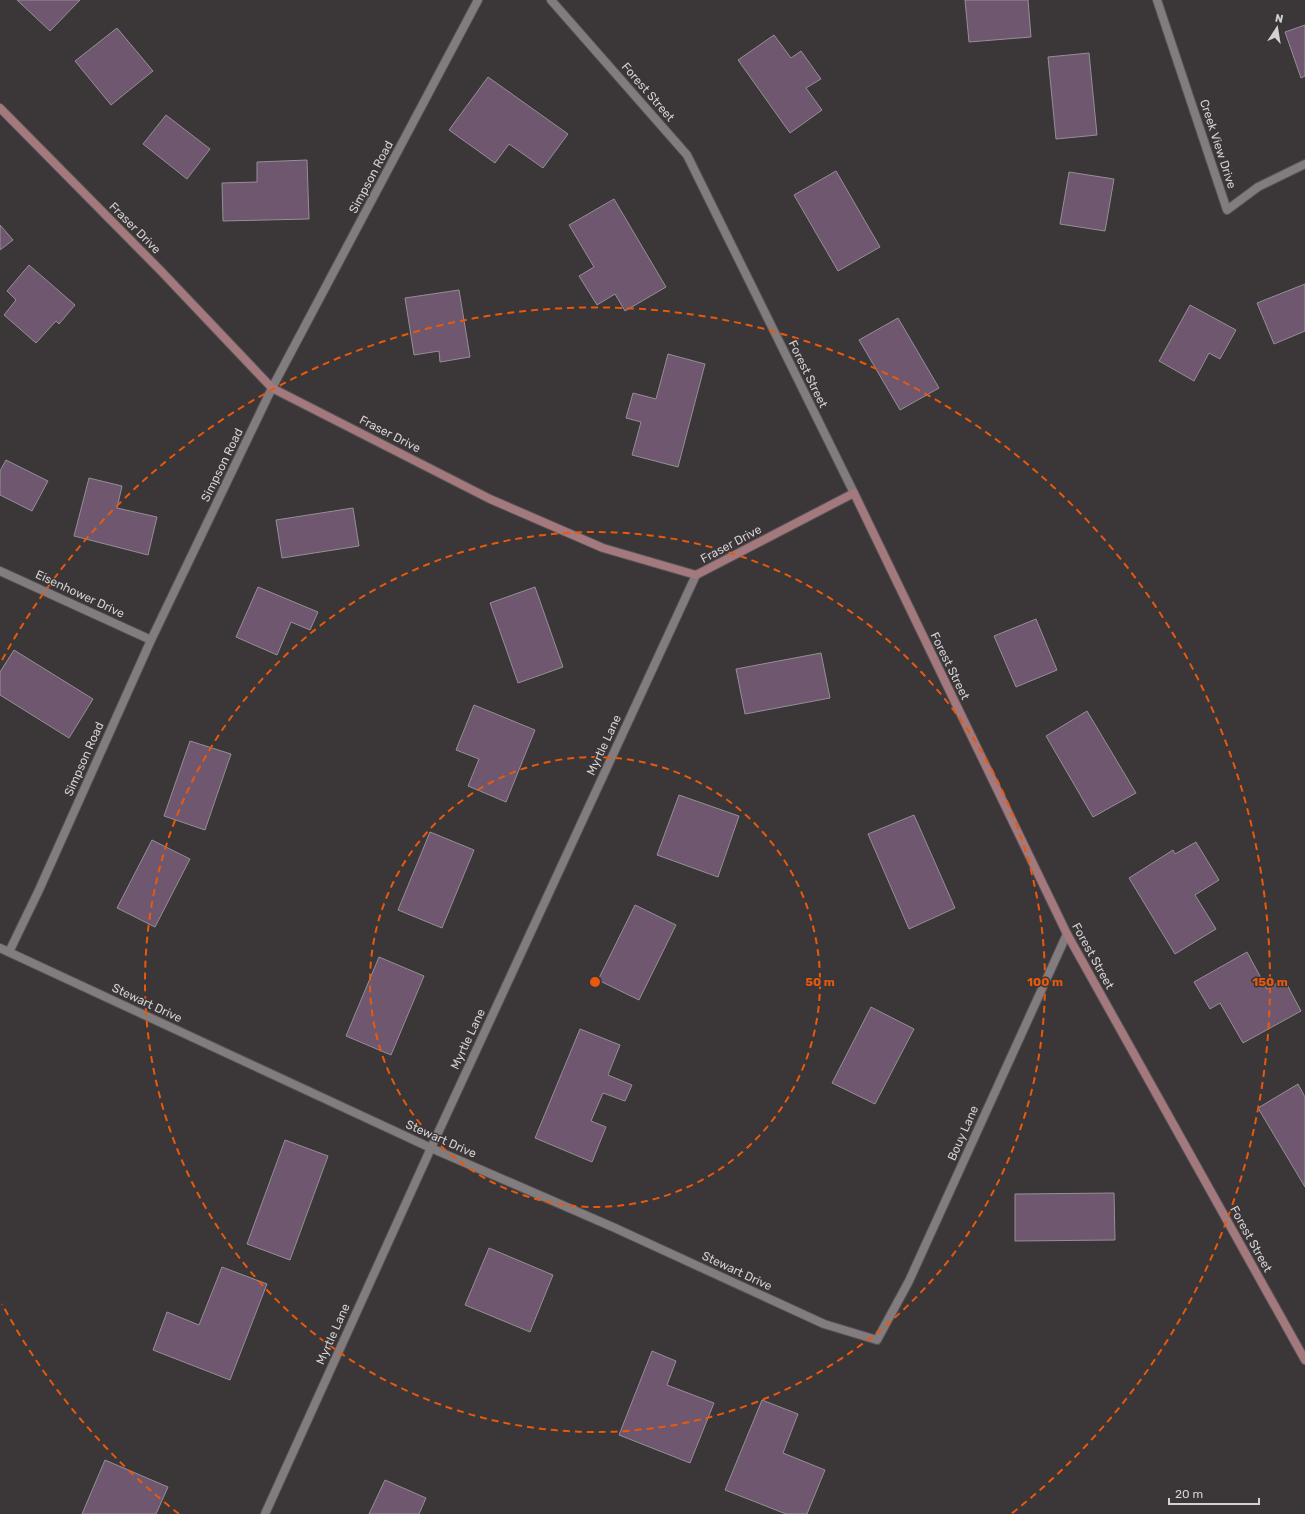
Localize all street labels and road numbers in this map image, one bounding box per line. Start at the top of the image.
street label: Forest Street [619,60,678,125]
street label: Creek View Drive [1197,98,1239,191]
street label: Simpson Road [346,138,396,216]
street label: Fraser Drive [106,199,164,257]
street label: Forest Street [786,338,831,410]
street label: Fraser Drive [357,413,423,456]
street label: Simpson Road [198,426,246,504]
street label: Fraser Drive [698,522,764,566]
street label: Eisenhower Drive [33,567,127,621]
street label: Forest Street [928,630,973,702]
street label: Myrtle Lane [584,712,624,778]
street label: Simpson Road [61,720,107,798]
street label: Forest Street [1069,921,1117,992]
street label: Stewart Drive [110,981,185,1025]
street label: Myrtle Lane [448,1006,488,1072]
street label: Bouy Lane [945,1103,981,1163]
street label: Stewart Drive [404,1117,479,1161]
street label: Forest Street [1227,1204,1275,1275]
street label: Stewart Drive [700,1249,775,1293]
street label: Myrtle Lane [313,1301,353,1367]

